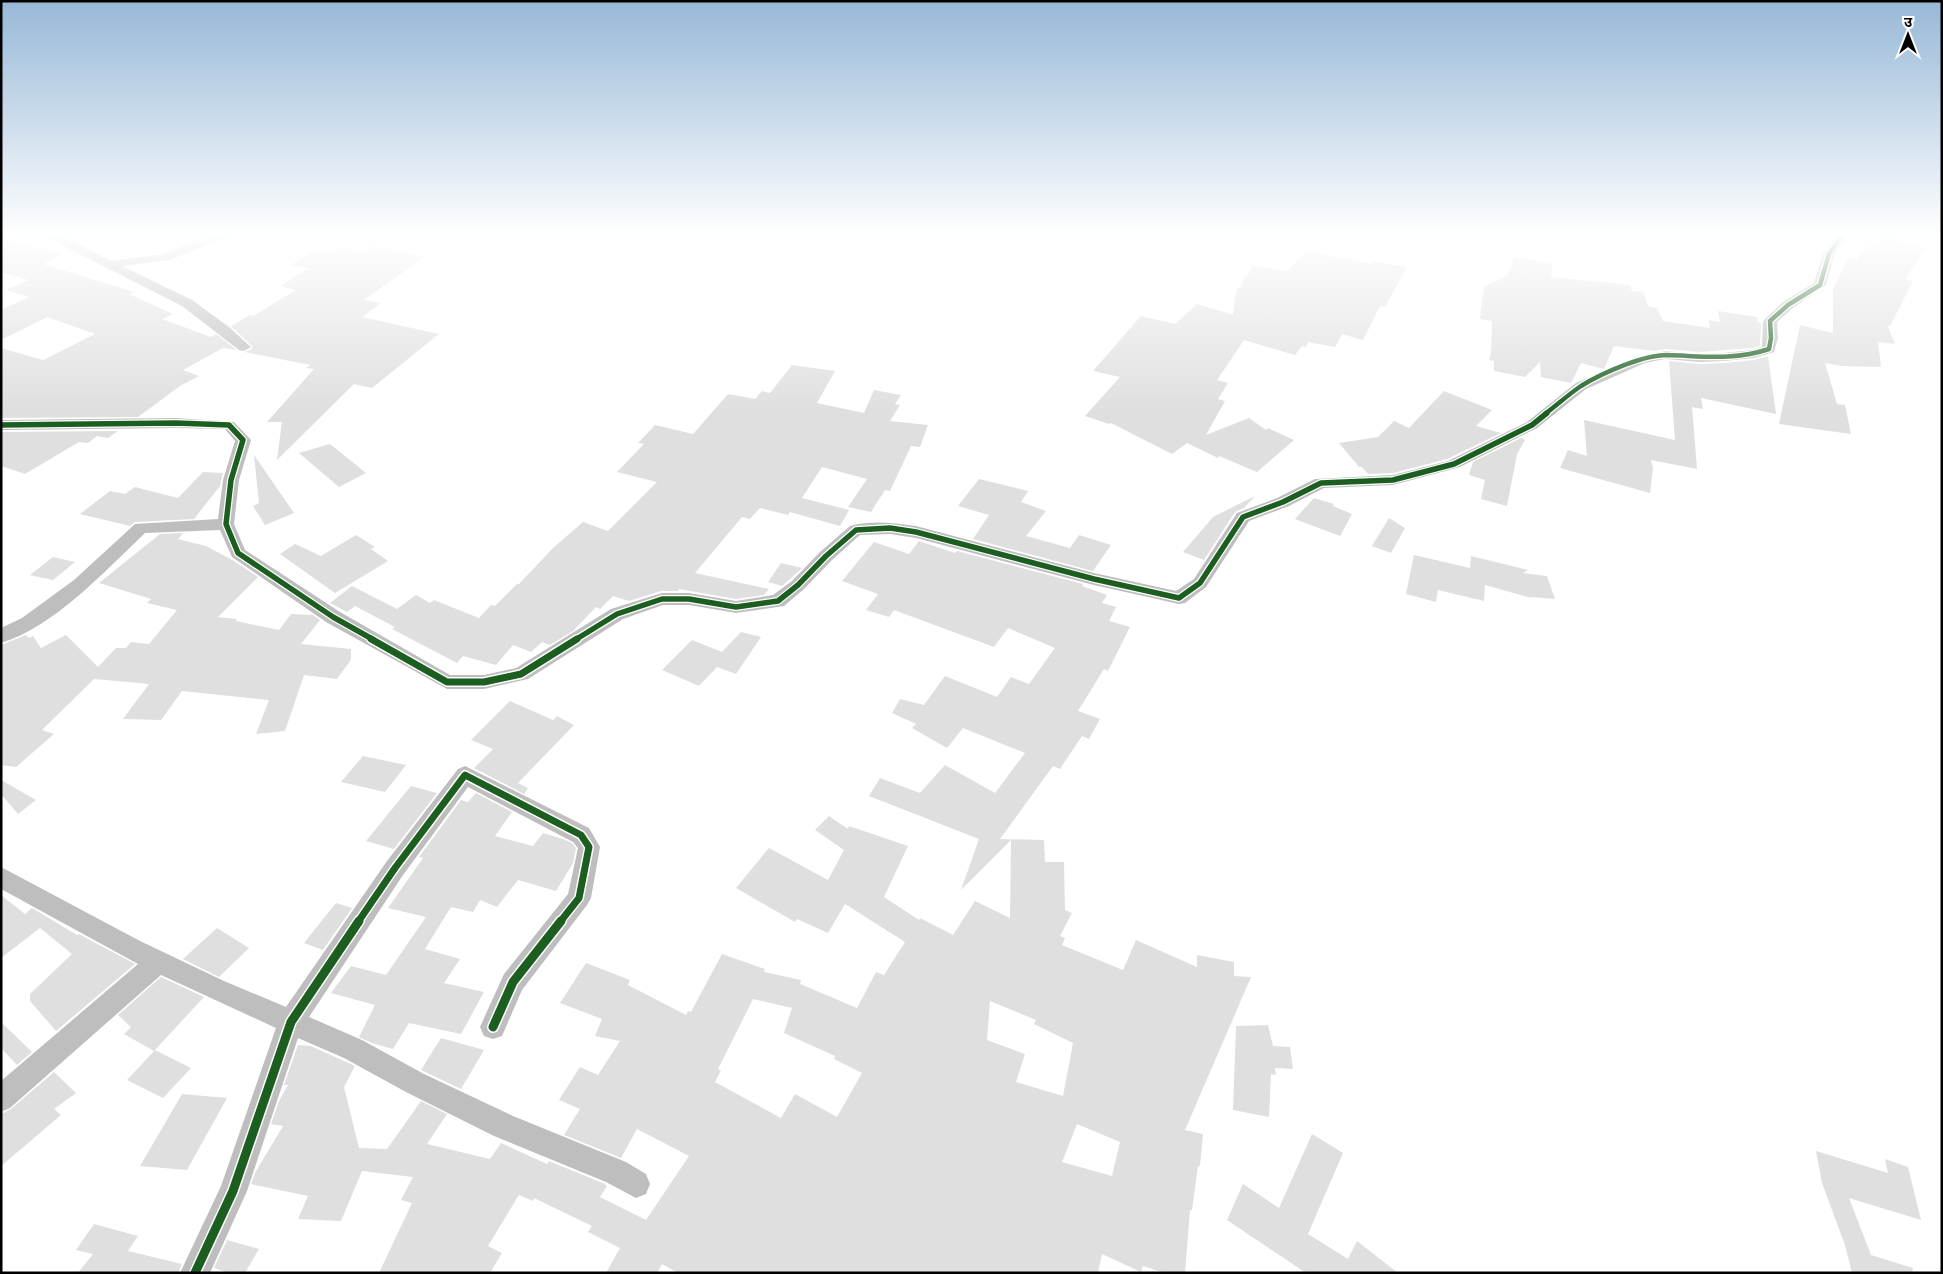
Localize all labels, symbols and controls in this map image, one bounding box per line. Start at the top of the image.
north arrow [1883,10,1933,60]
text: उ [1904,14,1913,30]

